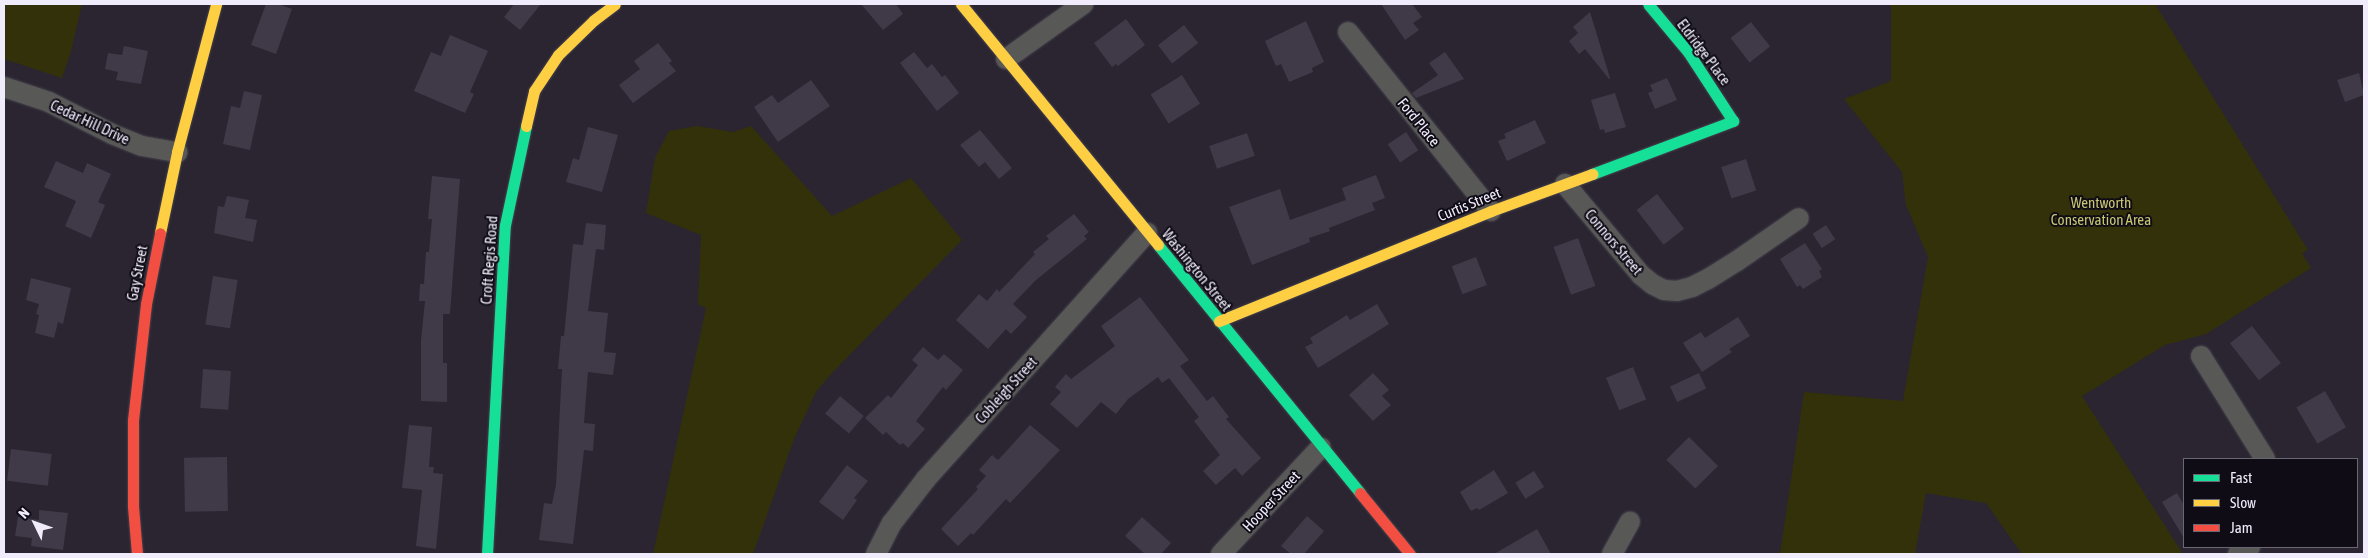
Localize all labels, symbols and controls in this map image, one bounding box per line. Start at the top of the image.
street label: Eldridge Place [1673,15,1735,89]
street label: Ford Place [1394,94,1444,150]
street label: Cedar Hill Drive [48,96,132,148]
street label: Curtis Street [1435,183,1503,225]
park label: Wentworth Conservation Area [2051,193,2151,228]
street label: Connors Street [1581,206,1647,278]
street label: Croft Regis Road [477,215,501,305]
street label: Washington Street [1158,225,1236,315]
street label: Gay Street [123,244,151,302]
street label: Cobleigh Street [971,353,1041,427]
legend [2183,458,2358,548]
street label: Hooper Street [1238,467,1304,535]
text: Fast [2230,469,2252,486]
text: Slow [2230,494,2256,511]
north arrow [10,498,60,548]
text: N [15,505,33,521]
text: Jam [2230,519,2253,536]

